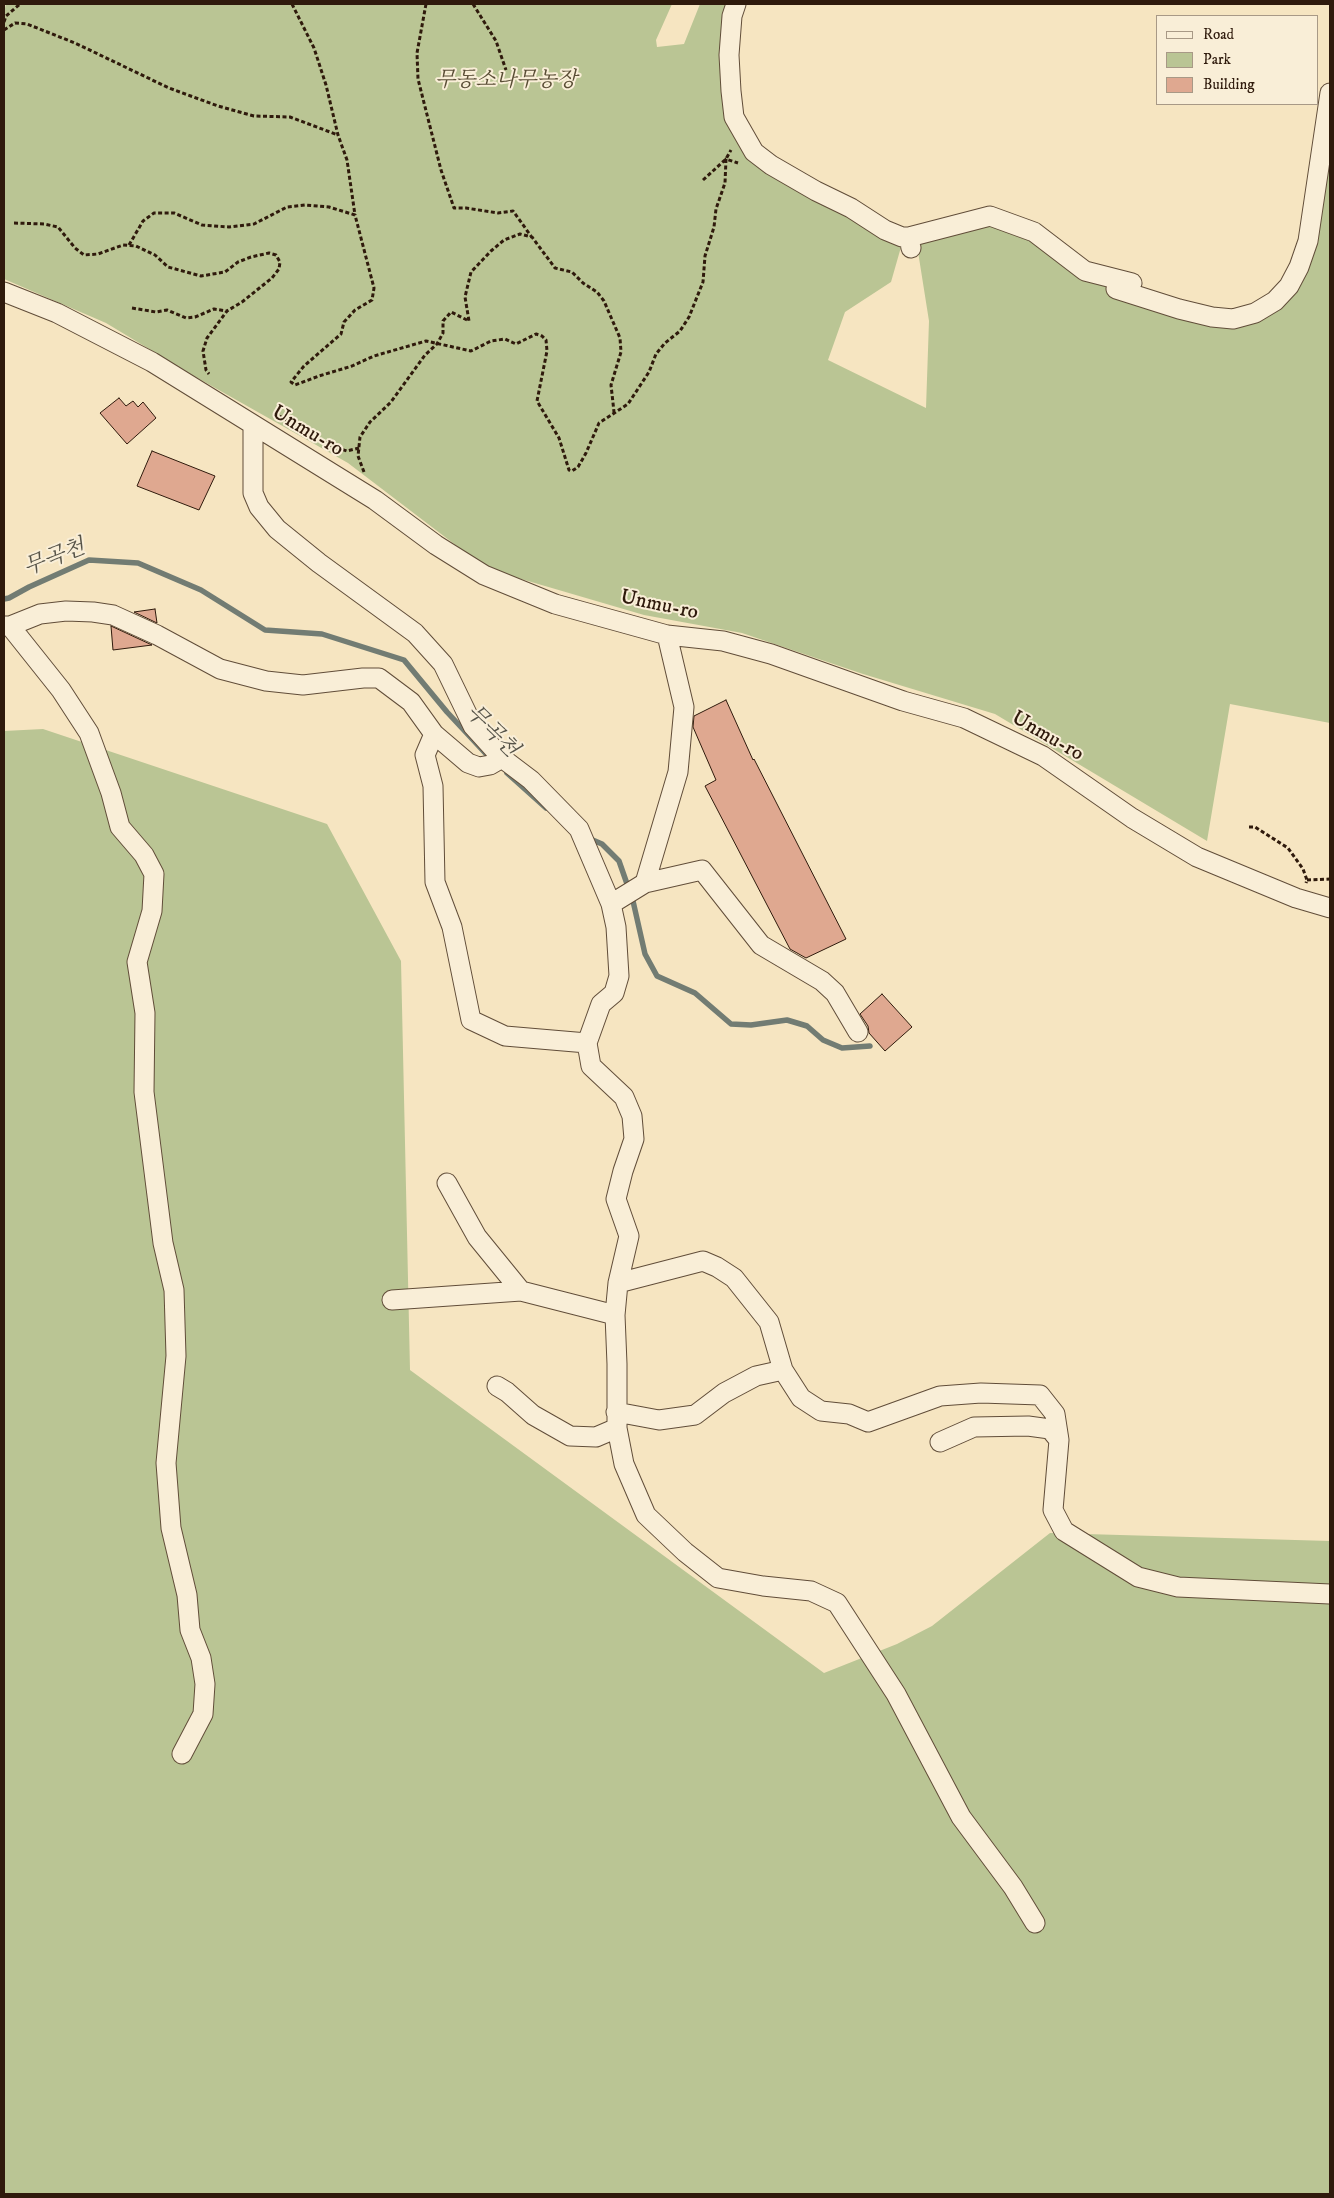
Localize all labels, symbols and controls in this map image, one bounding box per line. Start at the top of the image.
legend [1156,15,1319,105]
text: Road [1203,25,1234,44]
text: Park [1203,50,1231,69]
park label: 무동소나무농장 [435,69,577,95]
text: Building [1203,75,1255,94]
street label: Unmu-ro [267,401,347,463]
water label: 무곡천 [21,535,89,583]
street label: Unmu-ro [618,585,700,627]
water label: 무곡천 [459,700,523,764]
street label: Unmu-ro [1006,706,1088,768]

